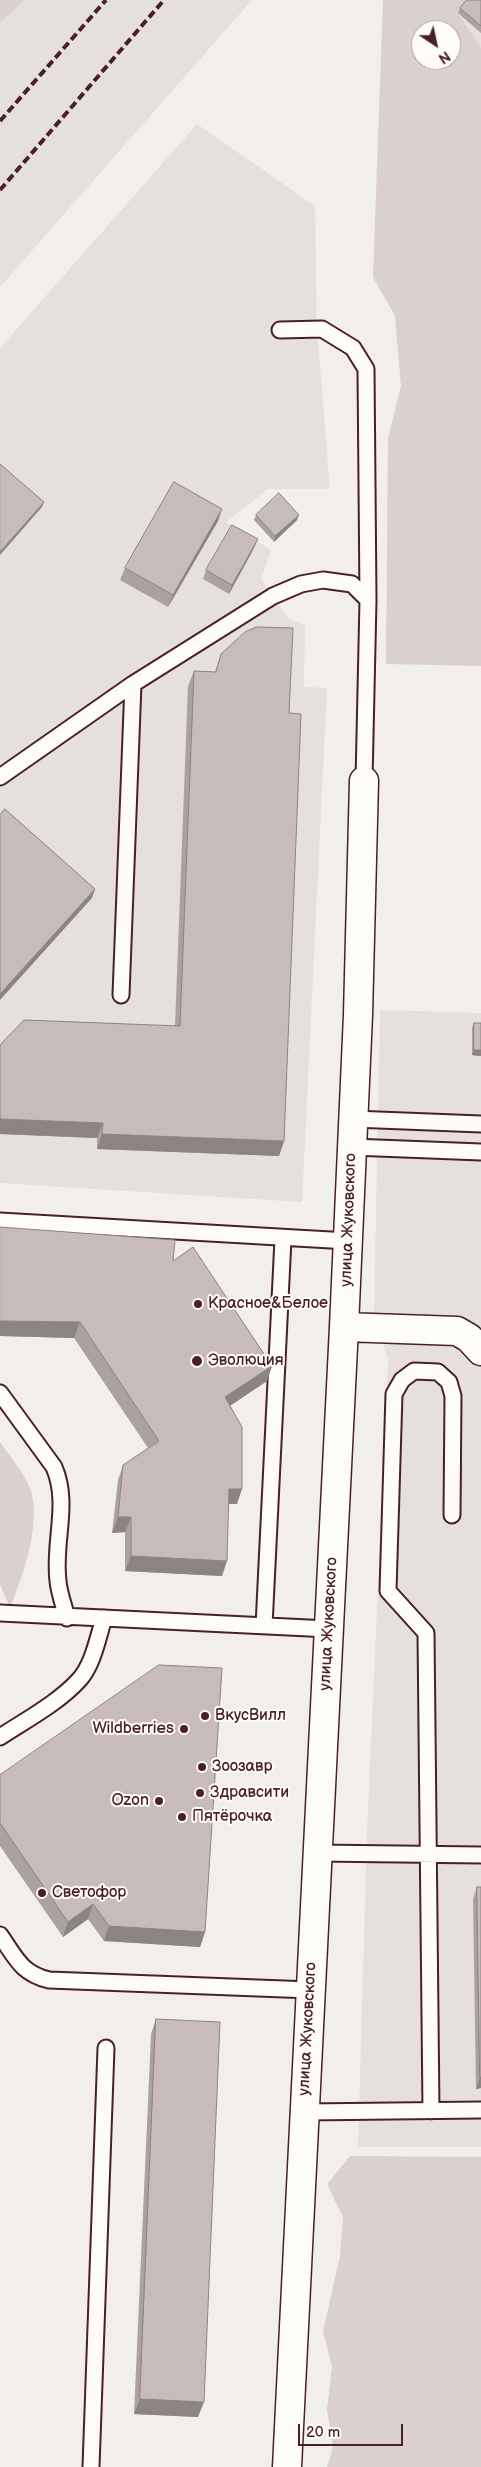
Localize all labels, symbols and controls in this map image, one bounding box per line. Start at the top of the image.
north arrow [411,20,461,70]
text: N [435,47,453,67]
street label: улица Жуковского [337,1153,361,1287]
place label: Красное&Белое [208,1294,328,1314]
marker: Красное&Белое [192,1298,204,1310]
place label: Эволюция [208,1351,284,1371]
marker: Эволюция [190,1354,204,1368]
street label: улица Жуковского [316,1557,342,1691]
place label: ВкусВилл [215,1706,286,1726]
marker: ВкусВилл [199,1710,211,1722]
place label: Wildberries [93,1719,174,1739]
marker: Wildberries [178,1723,190,1735]
place label: Зоозавр [212,1757,272,1777]
marker: Зоозавр [196,1761,208,1773]
place label: Здравсити [210,1783,289,1803]
marker: Здравсити [194,1787,206,1799]
place label: Ozon [111,1791,149,1811]
marker: Ozon [153,1795,165,1807]
place label: Пятёрочка [192,1807,272,1827]
marker: Пятёрочка [176,1811,188,1823]
place label: Светофор [52,1883,126,1903]
marker: Светофор [36,1887,48,1899]
street label: улица Жуковского [295,1962,321,2096]
scale bar [301,2414,406,2446]
text: 20 m [306,2423,340,2442]

